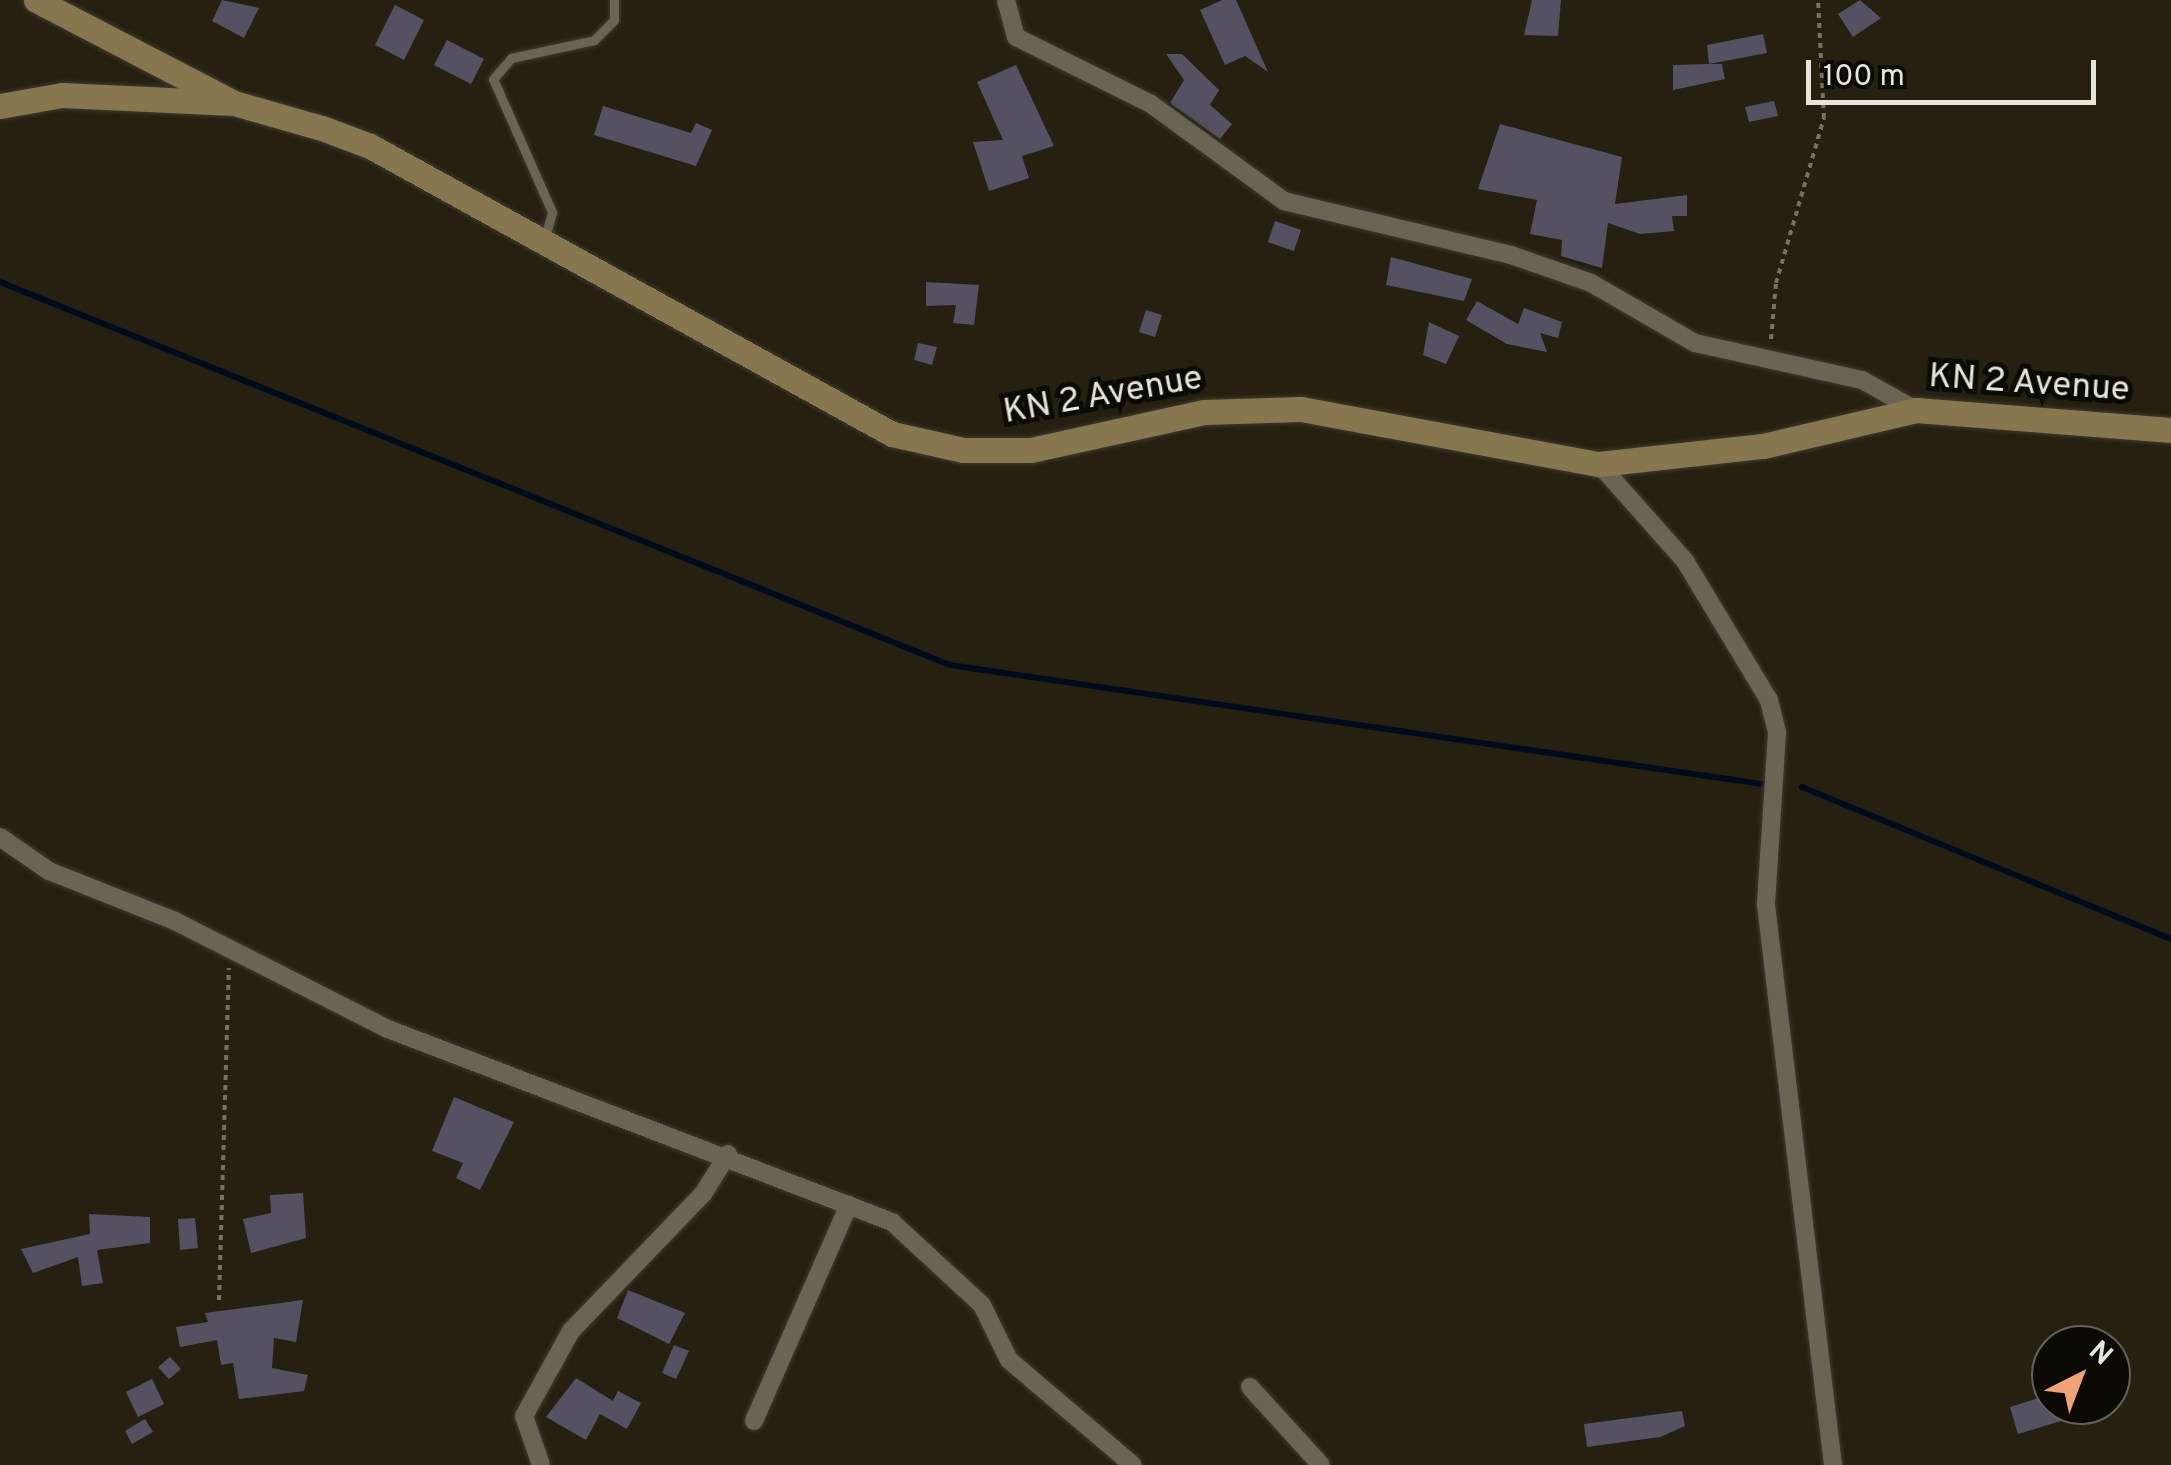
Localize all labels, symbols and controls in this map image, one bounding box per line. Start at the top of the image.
scale bar [1811,40,2101,102]
text: 100 m [1823,59,1905,96]
street label: KN 2 Avenue [1926,356,2132,412]
street label: KN 2 Avenue [1000,358,1206,434]
north arrow [2031,1325,2131,1425]
text: N [2080,1334,2119,1374]

